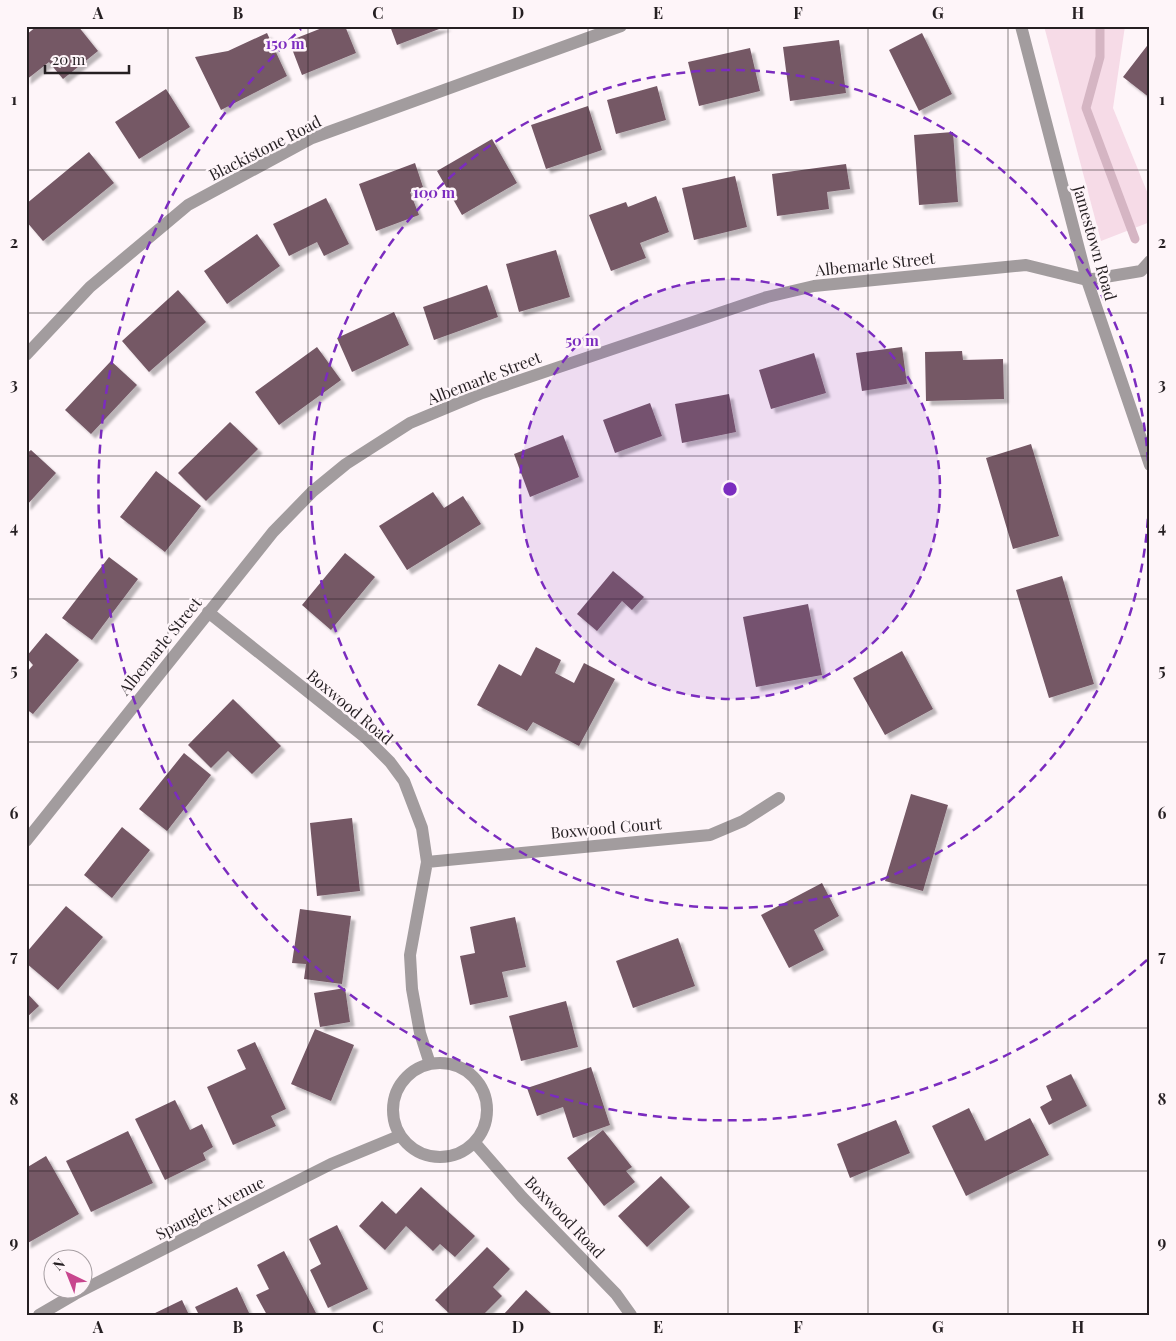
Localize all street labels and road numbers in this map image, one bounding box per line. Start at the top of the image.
street label: Blackistone Road [205,110,324,185]
street label: Jamestown Road [1069,182,1122,303]
street label: Albemarle Street [813,247,936,280]
street label: Albemarle Street [423,346,544,409]
street label: Albemarle Street [113,592,206,700]
street label: Boxwood Road [303,664,398,749]
street label: Boxwood Court [549,812,663,843]
street label: Spangler Avenue [152,1171,268,1244]
street label: Boxwood Road [521,1171,610,1262]

